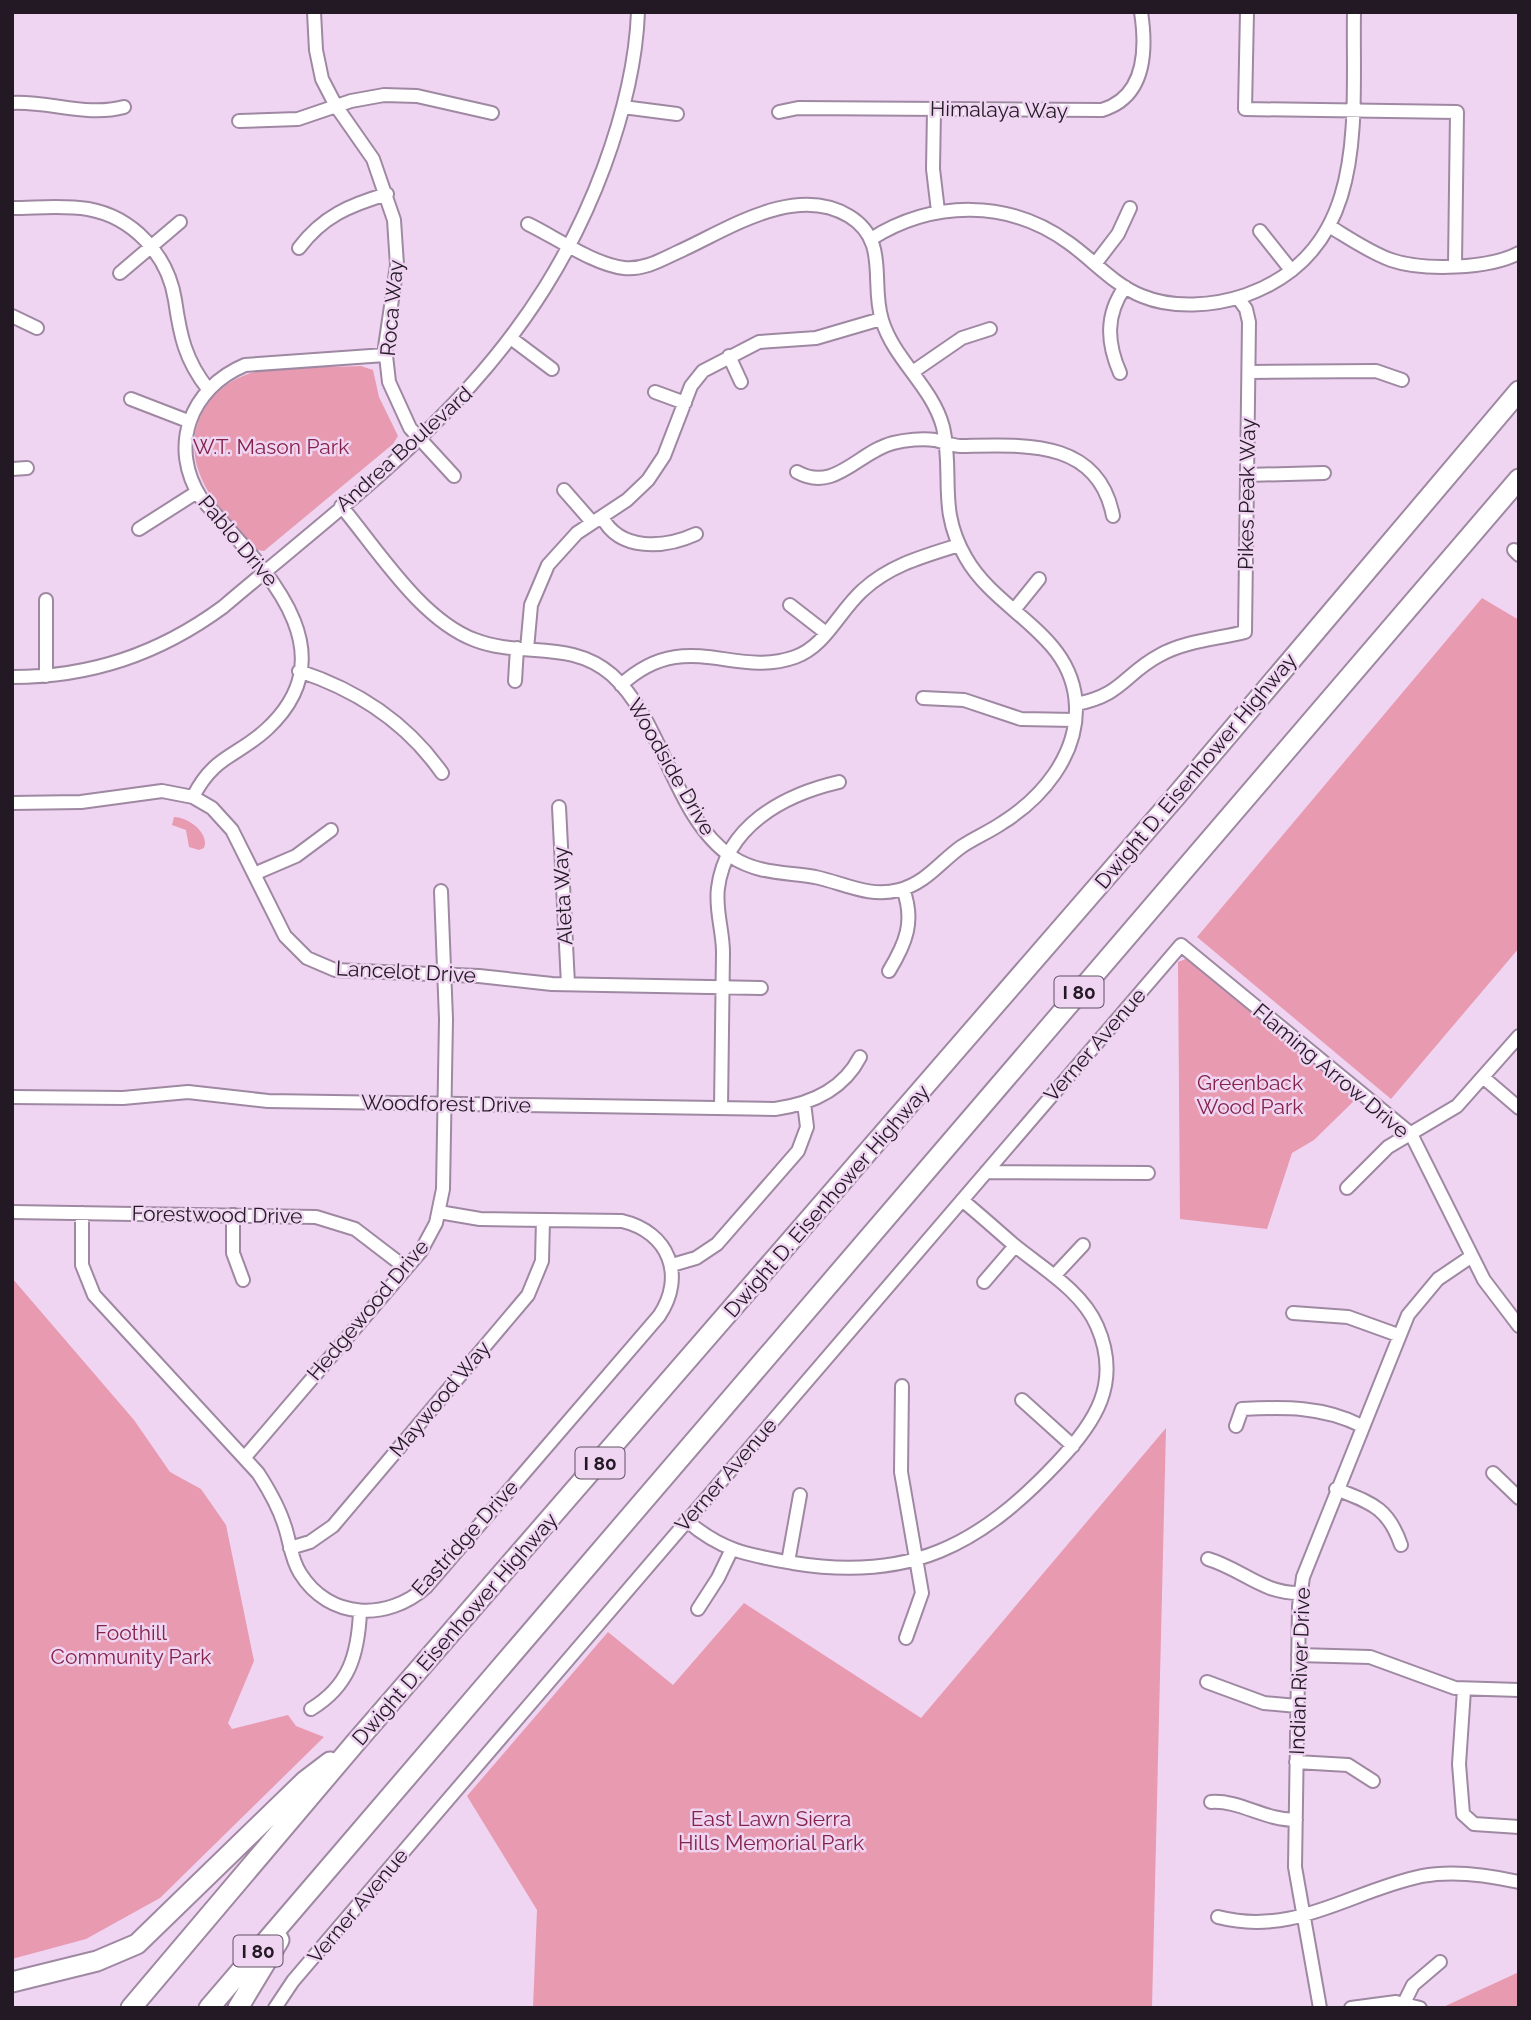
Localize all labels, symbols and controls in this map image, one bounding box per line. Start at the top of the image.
street label: Himalaya Way [930,96,1068,123]
street label: Roca Way [375,259,408,357]
street label: Andrea Boulevard [330,381,477,516]
street label: Pikes Peak Way [1233,418,1260,570]
park label: W.T. Mason Park [193,434,349,459]
street label: Pablo Drive [193,490,284,591]
street label: Dwight D. Eisenhower Highway [1090,648,1302,894]
street label: Woodside Drive [622,694,721,840]
street label: Aleta Way [547,846,578,946]
street label: Lancelot Drive [335,955,477,988]
road number: I 80 [1054,976,1104,1008]
street label: Verner Avenue [1038,983,1151,1107]
street label: Flaming Arrow Drive [1248,998,1414,1143]
park label: Greenback Wood Park [1197,1070,1303,1119]
street label: Dwight D. Eisenhower Highway [719,1079,935,1322]
street label: Woodforest Drive [361,1090,531,1117]
street label: Forestwood Drive [131,1201,303,1228]
street label: Hedgewood Drive [301,1234,434,1385]
street label: Maywood Way [384,1336,495,1462]
street label: Verner Avenue [669,1413,782,1537]
road number: I 80 [576,1448,624,1478]
street label: Eastridge Drive [406,1475,523,1601]
street label: Dwight D. Eisenhower Highway [347,1507,563,1750]
street label: Indian River Drive [1284,1587,1315,1755]
park label: Foothill Community Park [51,1620,211,1669]
park label: East Lawn Sierra Hills Memorial Park [678,1806,864,1855]
street label: Verner Avenue [302,1843,413,1968]
road number: I 80 [233,1936,282,1966]

